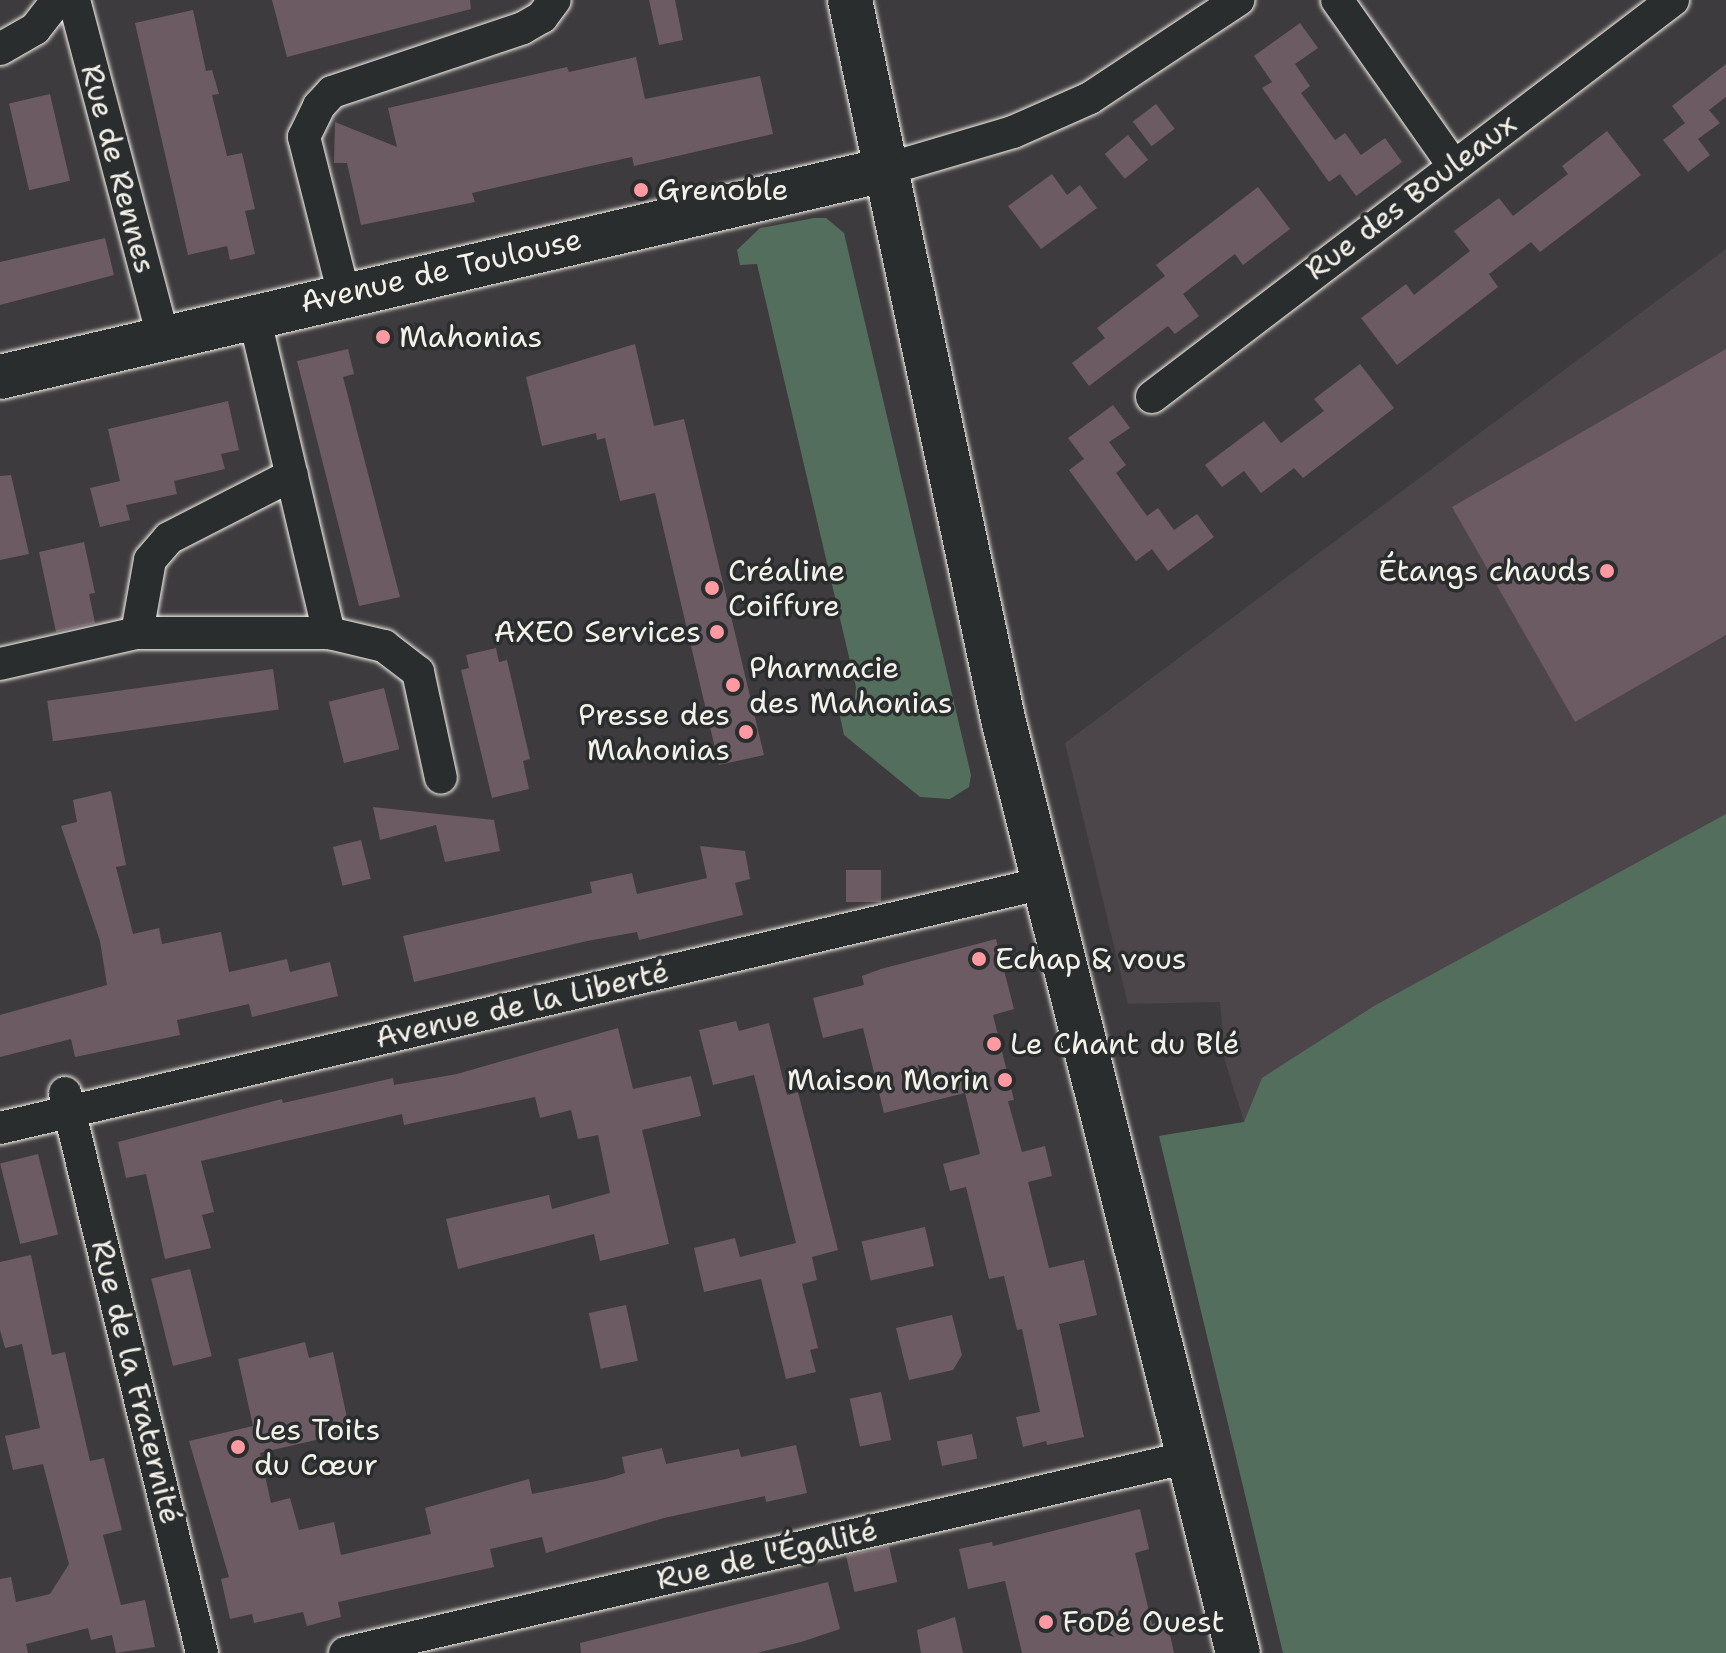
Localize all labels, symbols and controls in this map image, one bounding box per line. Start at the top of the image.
street label: Rue de Rennes [73,61,163,277]
street label: Rue des Bouleaux [1298,106,1524,288]
place label: Grenoble [657,172,789,208]
marker: Grenoble [632,181,650,199]
street label: Avenue de Toulouse [297,221,585,321]
place label: Mahonias [399,319,542,355]
marker: Mahonias [374,328,392,346]
place label: Créaline Coiffure [728,553,845,624]
place label: Étangs chauds [1378,553,1591,589]
marker: Étangs chauds [1598,562,1616,580]
marker: Créaline Coiffure [703,579,721,597]
place label: AXEO Services [494,614,701,650]
marker: AXEO Services [708,623,726,641]
place label: Pharmacie des Mahonias [749,650,953,720]
marker: Pharmacie des Mahonias [724,676,742,694]
place label: Presse des Mahonias [578,697,730,768]
marker: Presse des Mahonias [737,723,755,741]
place label: Echap & vous [995,941,1187,977]
marker: Echap & vous [970,950,988,968]
street label: Avenue de la Liberté [372,954,672,1056]
place label: Le Chant du Blé [1010,1026,1240,1062]
marker: Le Chant du Blé [985,1035,1003,1053]
place label: Maison Morin [787,1062,989,1098]
marker: Maison Morin [996,1071,1014,1089]
street label: Rue de la Fraternité [83,1236,189,1528]
place label: Les Toits du Cœur [254,1412,380,1482]
marker: Les Toits du Cœur [229,1438,247,1456]
street label: Rue de l'Égalité [653,1512,881,1598]
place label: FoDé Ouest [1062,1604,1225,1640]
marker: FoDé Ouest [1037,1613,1055,1631]

